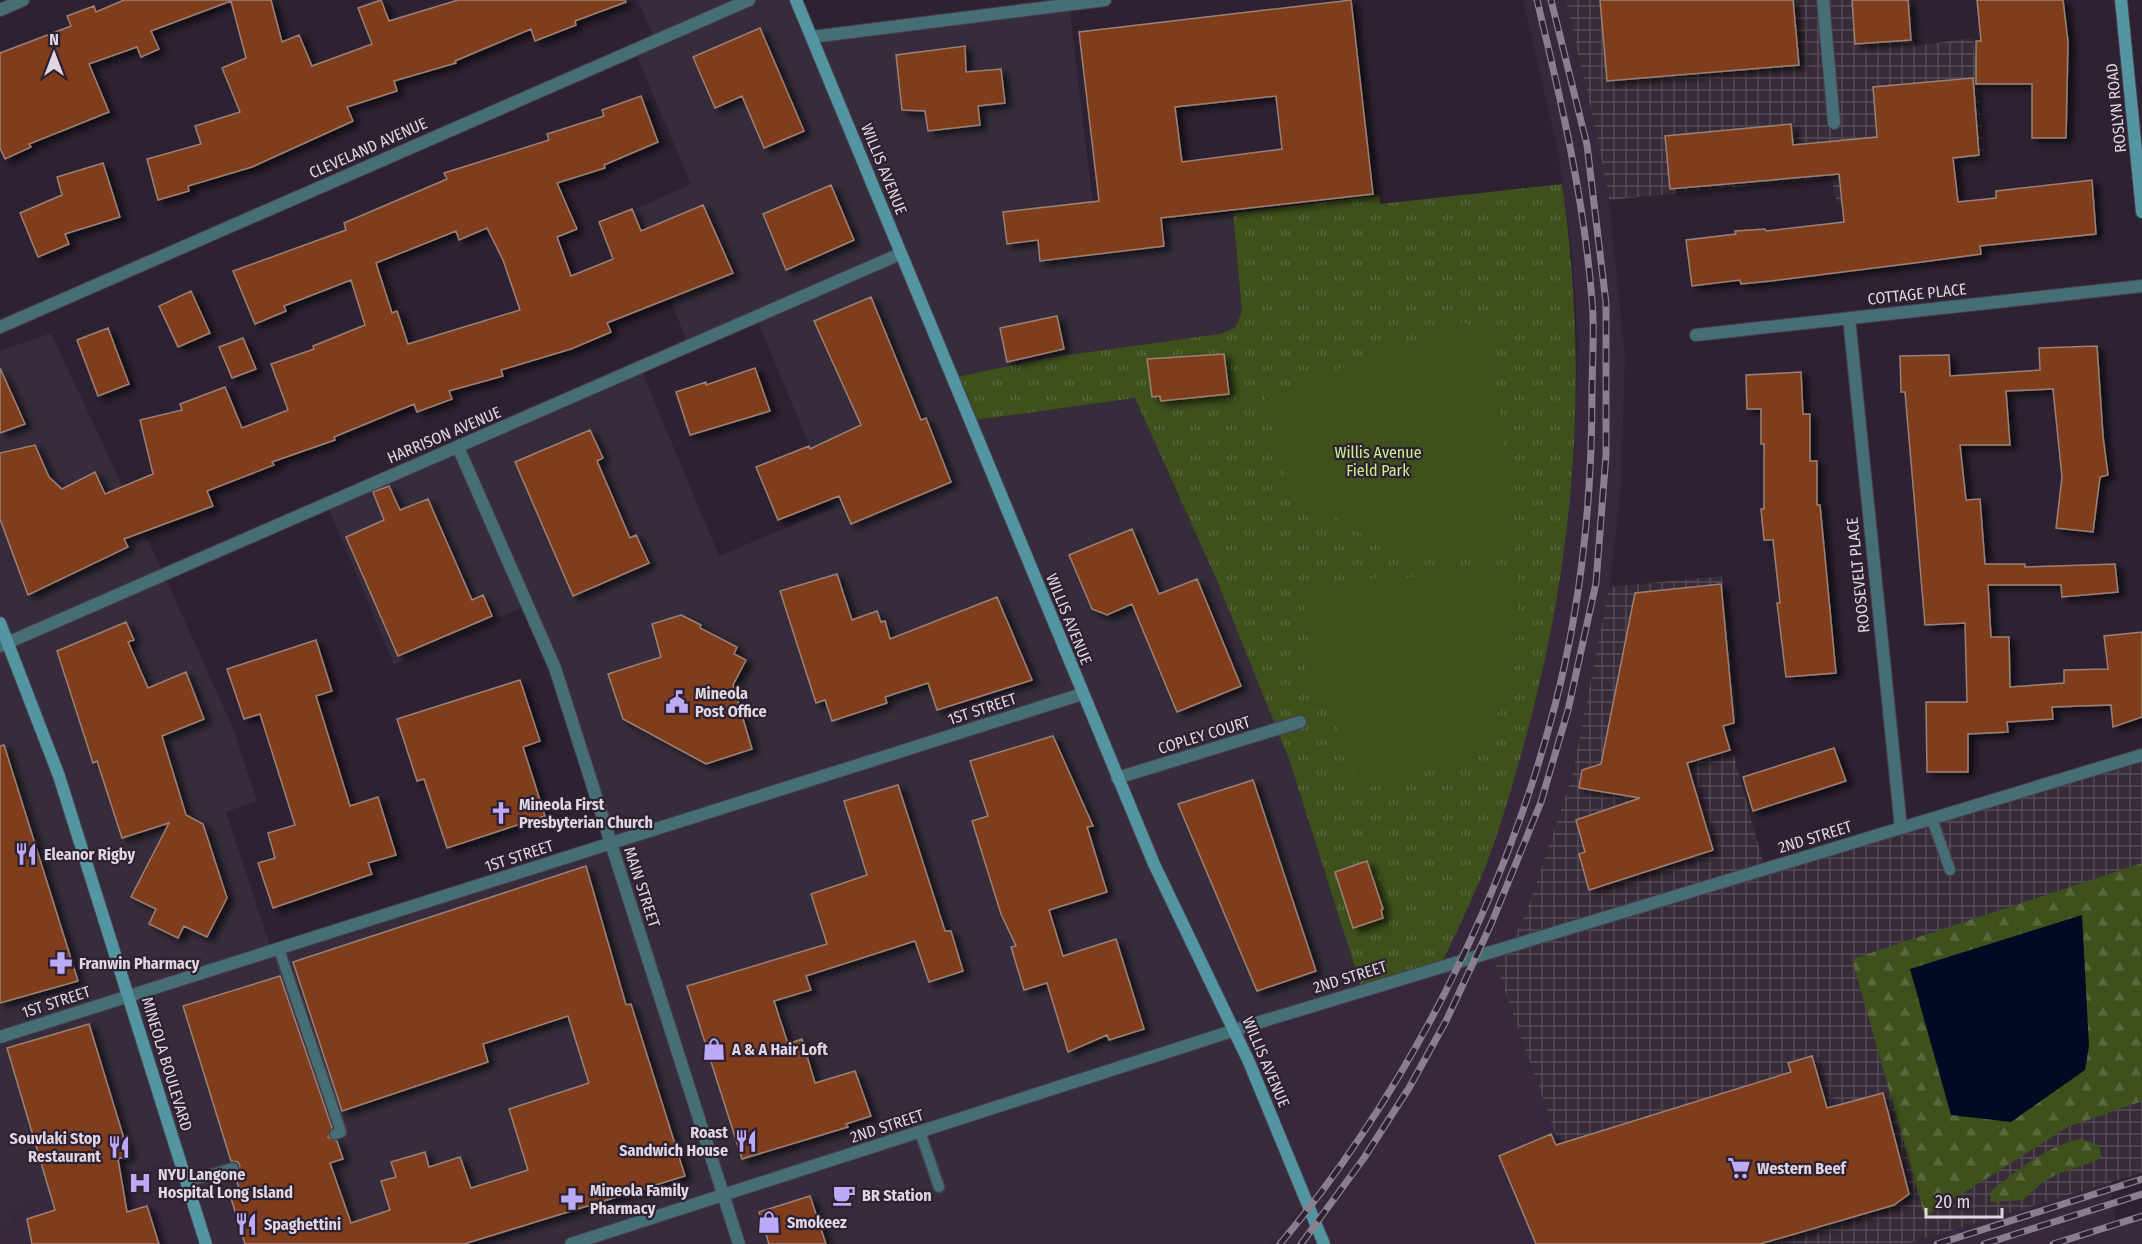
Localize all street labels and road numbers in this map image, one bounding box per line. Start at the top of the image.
street label: ROSLYN ROAD [2102,62,2130,154]
street label: CLEVELAND AVENUE [306,113,430,183]
street label: WILLIS AVENUE [857,121,911,217]
street label: COTTAGE PLACE [1867,279,1967,309]
street label: HARRISON AVENUE [384,402,504,468]
street label: ROOSEVELT PLACE [1842,516,1874,634]
street label: WILLIS AVENUE [1042,571,1096,667]
street label: 1ST STREET [945,689,1019,729]
street label: COPLEY COURT [1156,712,1253,758]
street label: 2ND STREET [1776,817,1855,857]
street label: 1ST STREET [482,836,556,876]
street label: MAIN STREET [620,844,664,930]
street label: 2ND STREET [1311,957,1390,997]
street label: 1ST STREET [19,982,93,1022]
street label: MINEOLA BOULEVARD [138,995,196,1133]
street label: WILLIS AVENUE [1238,1014,1294,1110]
street label: 2ND STREET [848,1105,927,1147]

